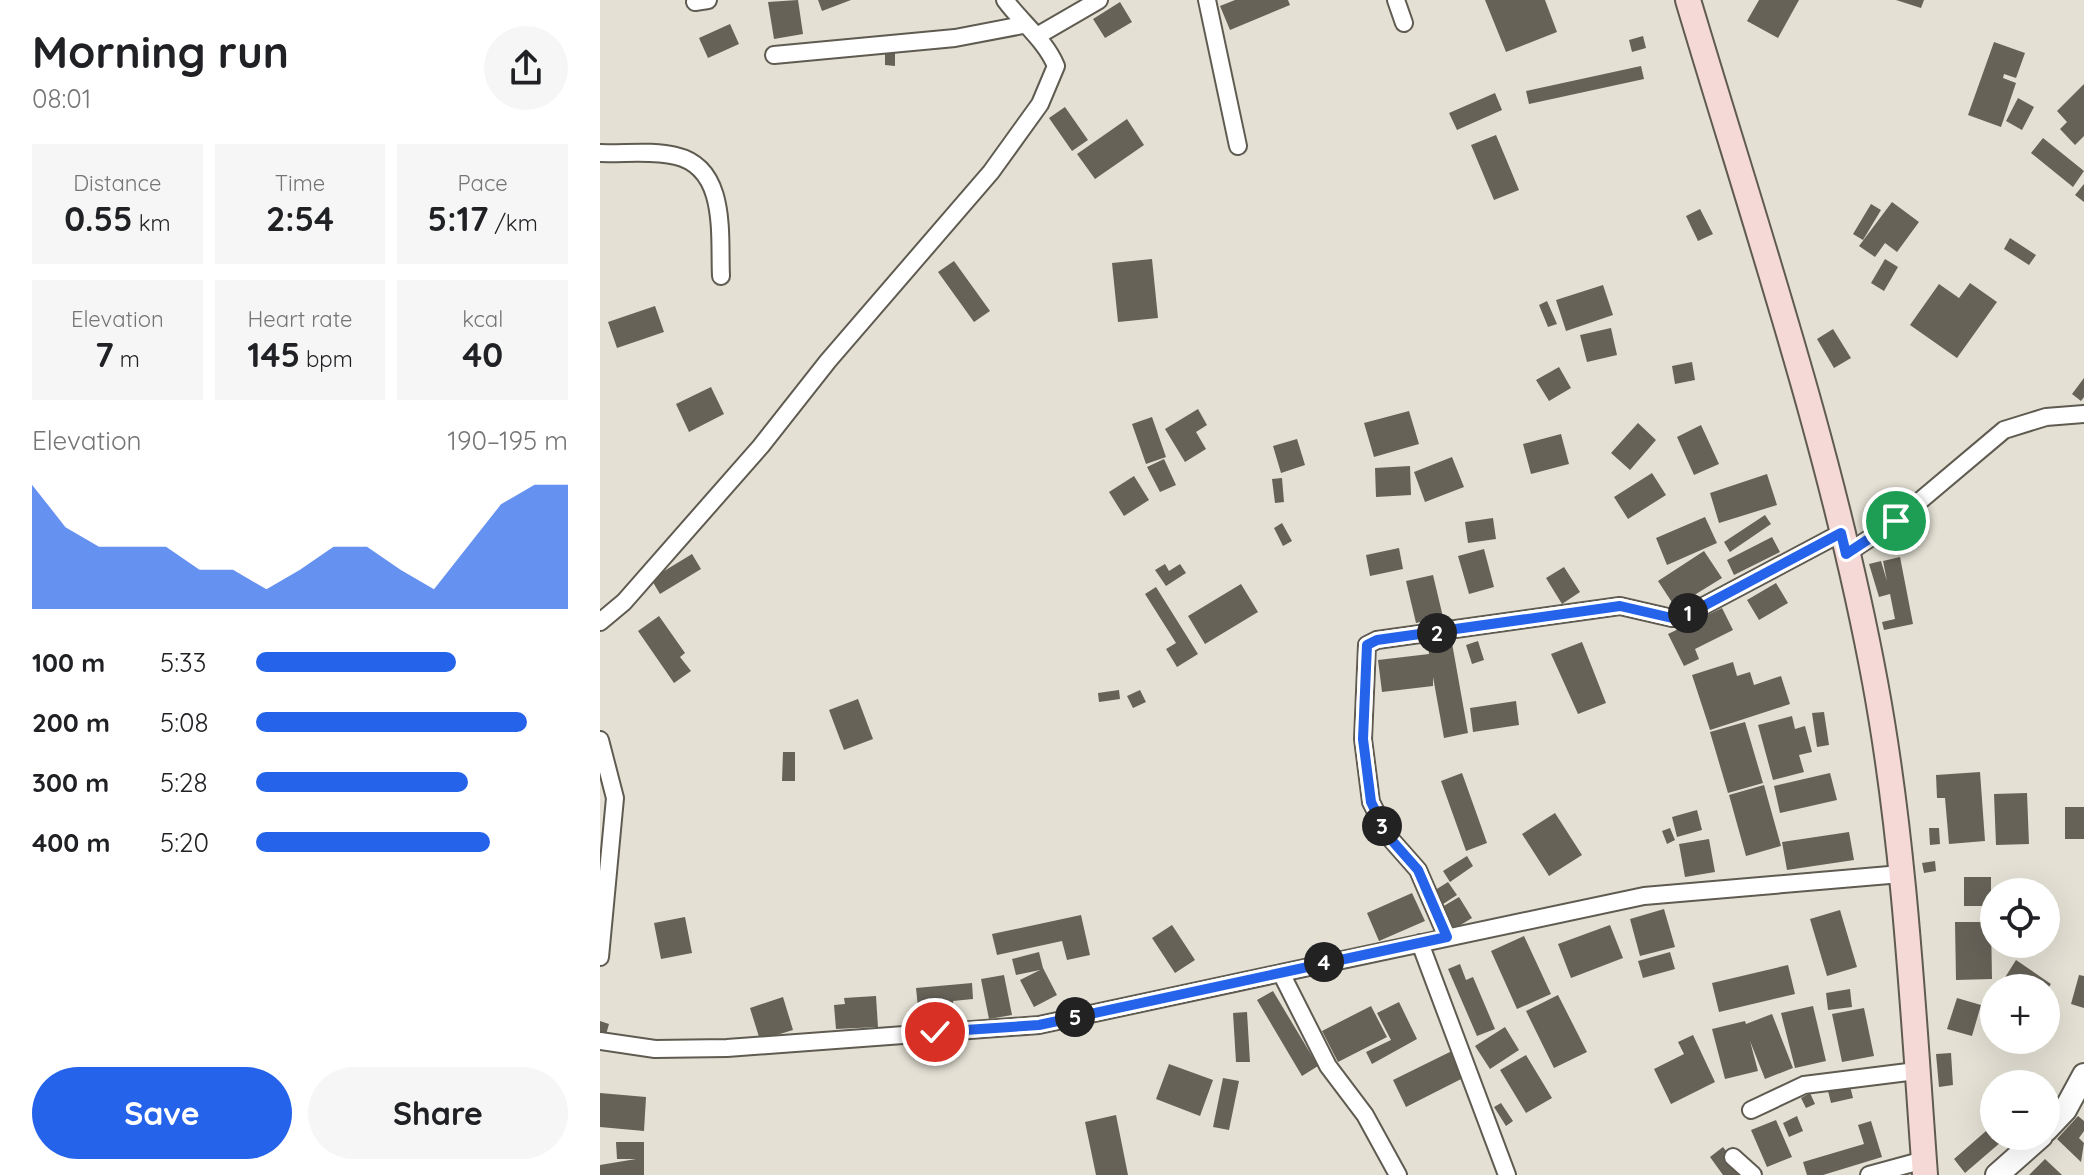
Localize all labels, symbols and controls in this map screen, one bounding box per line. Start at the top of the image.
text: Morning run [32,24,289,79]
button: share [484,26,568,110]
text: 08:01 [32,82,91,115]
text: Distance [73,169,161,197]
text: Time [275,169,325,197]
text: Pace [458,169,508,197]
text: 0.55 [64,197,133,240]
text: 2:54 [266,197,334,240]
text: 5:17 [428,197,488,240]
text: km [133,209,171,237]
text: /km [488,209,538,237]
text: Elevation [71,305,164,333]
text: Heart rate [248,305,352,333]
text: kcal [462,305,503,333]
text: 7 [95,333,114,376]
text: 145 [247,333,300,376]
text: 40 [462,333,503,376]
text: m [114,345,140,373]
text: bpm [300,345,353,373]
text: Elevation [32,424,142,457]
text: 190–195 m [447,424,568,457]
pin [1862,487,1930,555]
icon: arrive [1874,499,1918,543]
pin: 1 [1668,593,1708,633]
text: 1 [1684,599,1692,627]
pin: 2 [1417,613,1457,653]
text: 2 [1431,619,1443,647]
text: 100 m [32,646,105,679]
text: 5:33 [160,646,206,679]
text: 200 m [32,706,110,739]
text: 5:08 [160,706,209,739]
text: 300 m [32,766,109,799]
text: 5:28 [160,766,207,799]
pin: 3 [1362,806,1402,846]
text: 3 [1376,812,1388,840]
text: 400 m [32,826,110,859]
text: 5:20 [160,826,209,859]
map controls [1980,878,2060,1150]
button: locate [1980,878,2060,958]
pin: 4 [1304,942,1344,982]
text: 4 [1318,948,1330,976]
button: + [1980,974,2060,1054]
pin: 5 [1055,997,1095,1037]
pin [901,998,969,1066]
text: 5 [1069,1003,1081,1031]
icon: check [913,1010,957,1054]
button: Save [32,1067,292,1159]
button: Share [308,1067,568,1159]
button: − [1980,1070,2060,1150]

